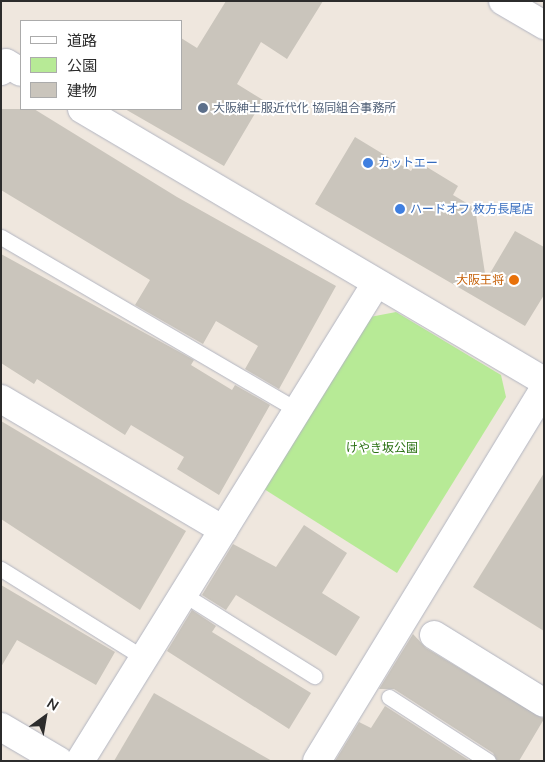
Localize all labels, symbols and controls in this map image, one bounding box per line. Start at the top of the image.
legend [20,20,182,110]
text: 道路 [67,31,97,50]
text: 公園 [67,56,97,75]
text: 建物 [67,81,97,100]
place label: 大阪紳士服近代化 協同組合事務所 [213,101,396,115]
marker: 大阪紳士服近代化 協同組合事務所 [197,102,209,114]
place label: カットエー [378,156,438,170]
marker: カットエー [362,157,374,169]
place label: ハードオフ 枚方長尾店 [410,202,533,216]
marker: ハードオフ 枚方長尾店 [394,203,406,215]
place label: 大阪王将 [456,273,504,287]
marker: 大阪王将 [508,274,520,286]
park label: けやき坂公園 [346,441,418,455]
north arrow [20,692,70,742]
text: N [44,694,62,715]

